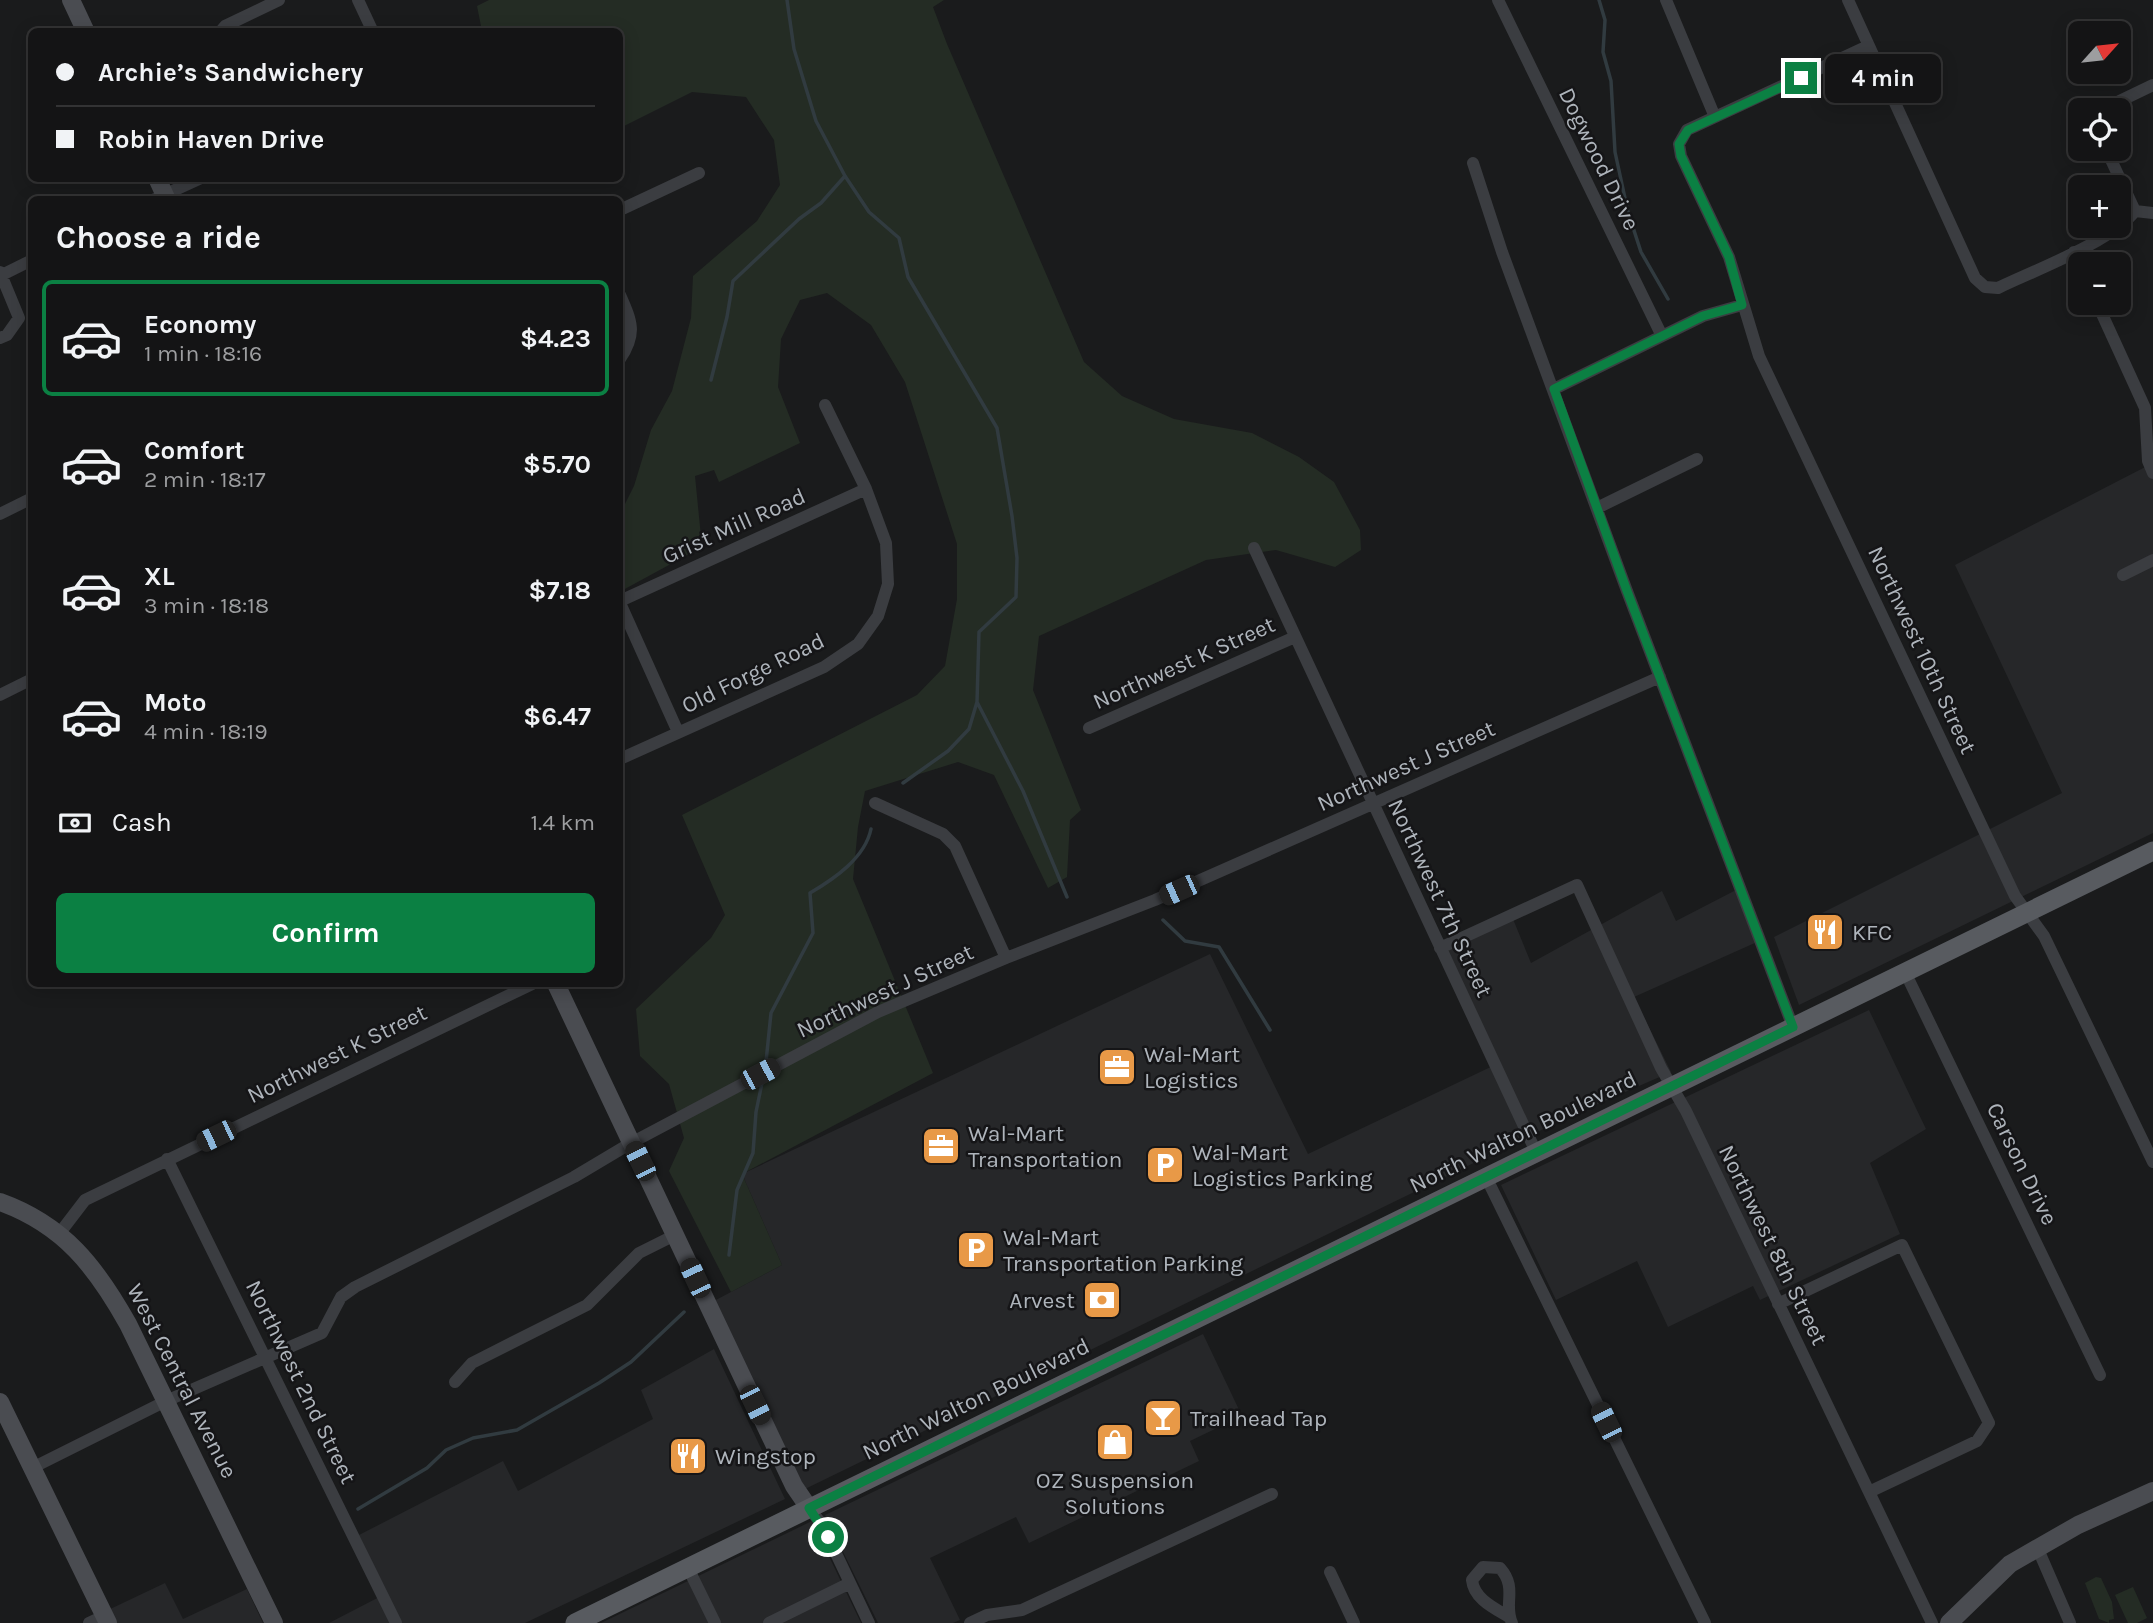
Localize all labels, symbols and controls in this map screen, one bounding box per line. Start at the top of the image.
north arrow [2068,21,2132,84]
map controls [2068,21,2131,315]
callout: 4 min [1826,54,1941,102]
text: Archie’s Sandwichery [98,57,363,88]
route end [1785,62,1817,94]
text: 4 min [1851,65,1915,92]
street label: Dogwood Drive [1553,83,1645,235]
button: locate [2068,98,2131,161]
text: Robin Haven Drive [98,124,324,155]
button: + [2068,175,2131,238]
text: Choose a ride [56,219,261,256]
button: − [2068,252,2131,315]
icon: car [60,307,123,370]
text: Economy [144,309,256,340]
text: $4.23 [520,323,591,354]
text: 1 min · 18:16 [144,340,262,367]
icon: car [60,433,123,496]
text: Comfort [144,435,245,466]
text: $5.70 [523,449,591,480]
text: 2 min · 18:17 [144,466,266,493]
street label: Grist Mill Road [658,482,810,570]
street label: Northwest 10th Street [1862,542,1982,759]
icon: car [60,559,123,622]
text: XL [144,561,175,592]
text: $7.18 [528,575,591,606]
text: 3 min · 18:18 [144,592,269,619]
street label: Northwest K Street [1089,611,1280,715]
street label: Old Forge Road [677,627,829,719]
icon: car [60,685,123,748]
text: Moto [144,687,206,718]
text: $6.47 [523,701,591,732]
street label: Northwest J Street [1313,715,1499,817]
text: 4 min · 18:19 [144,718,268,745]
street label: Northwest 7th Street [1382,795,1498,1002]
icon: cash [56,804,94,842]
text: Cash [112,807,172,838]
text: 1.4 km [531,809,595,836]
car [1156,872,1203,908]
button: Confirm [56,893,595,973]
restaurant icon: KFC [1804,911,1846,953]
place label: KFC [1852,919,1892,946]
street label: Northwest J Street [792,938,978,1044]
street label: Northwest K Street [243,999,431,1109]
place label: Wal-Mart Logistics [1144,1041,1240,1094]
office icon: Wal-Mart Logistics [1096,1046,1138,1088]
car [737,1055,784,1093]
street label: North Walton Boulevard [1405,1065,1641,1199]
street label: Carson Drive [1981,1098,2063,1230]
car [193,1117,240,1155]
place label: Wal-Mart Transportation [968,1120,1122,1173]
office icon: Wal-Mart Transportation [920,1125,962,1167]
car [622,1138,659,1184]
place label: Wal-Mart Logistics Parking [1192,1139,1373,1192]
street label: Northwest 8th Street [1713,1141,1833,1350]
parking icon: Wal-Mart Logistics Parking [1144,1144,1186,1186]
place label: Wal-Mart Transportation Parking [1003,1224,1243,1277]
parking icon: Wal-Mart Transportation Parking [955,1229,997,1271]
car [677,1255,714,1301]
street label: Northwest 2nd Street [240,1276,362,1489]
street label: West Central Avenue [121,1279,243,1483]
bank icon: Arvest [1081,1279,1123,1321]
place label: Arvest [1009,1287,1075,1314]
street label: North Walton Boulevard [858,1332,1094,1466]
car [737,1382,774,1428]
bar icon: Trailhead Tap [1142,1397,1184,1439]
car [1588,1399,1625,1445]
place label: Trailhead Tap [1190,1405,1327,1432]
shop icon: OZ Suspension Solutions [1094,1421,1136,1463]
restaurant icon: Wingstop [667,1435,709,1477]
place label: Wingstop [715,1443,816,1470]
place label: OZ Suspension Solutions [1036,1467,1194,1520]
route start [812,1521,844,1553]

